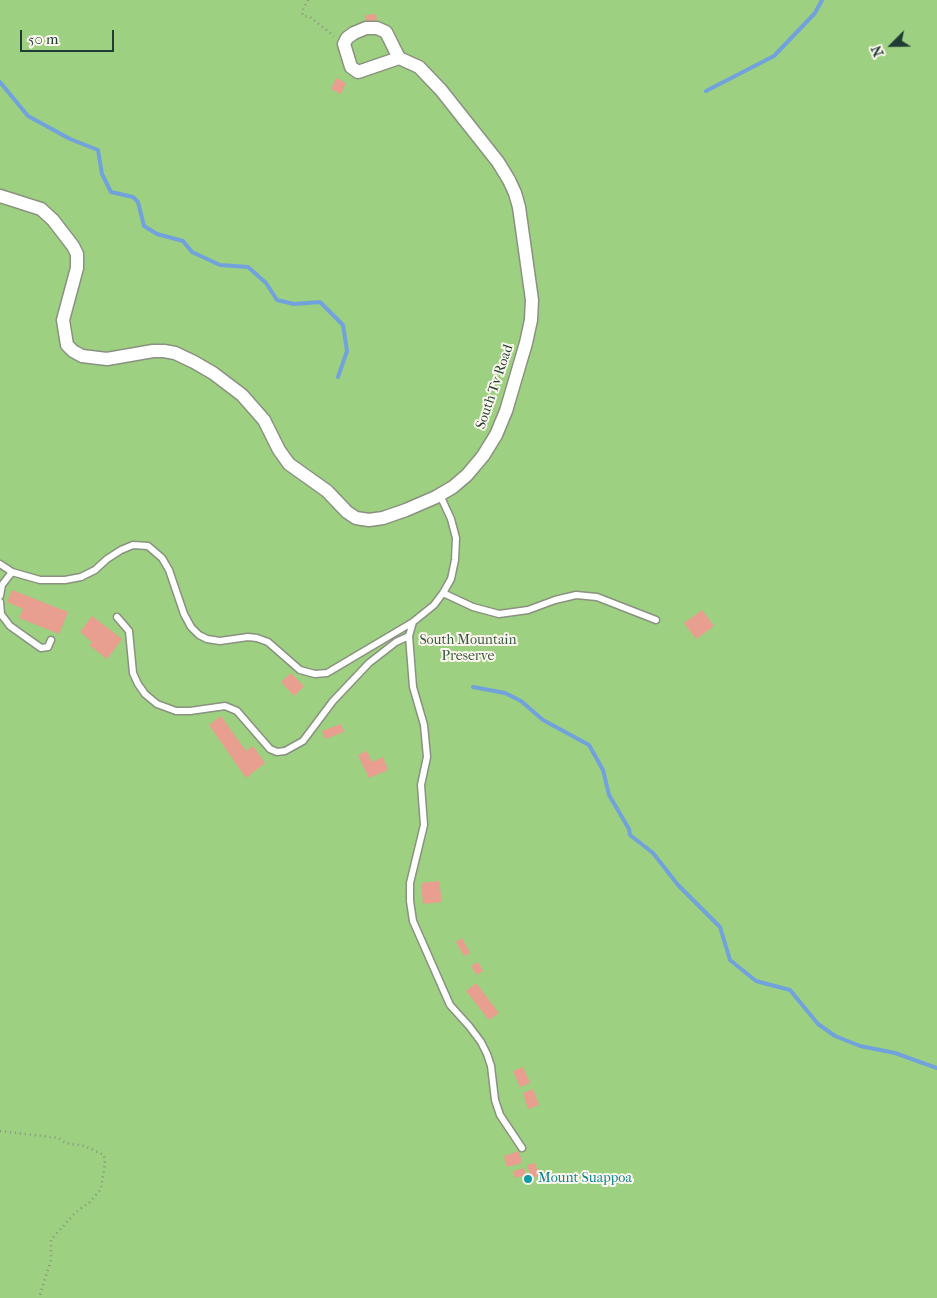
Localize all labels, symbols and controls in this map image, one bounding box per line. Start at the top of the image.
scale bar [22,20,116,52]
north arrow [867,20,917,70]
text: 50 m [28,30,58,48]
text: N [868,43,888,59]
street label: South Tv Road [473,343,517,431]
park label: South Mountain Preserve [419,633,517,666]
place label: Mount Suappoa [538,1171,632,1187]
marker: Mount Suappoa [522,1173,534,1185]

